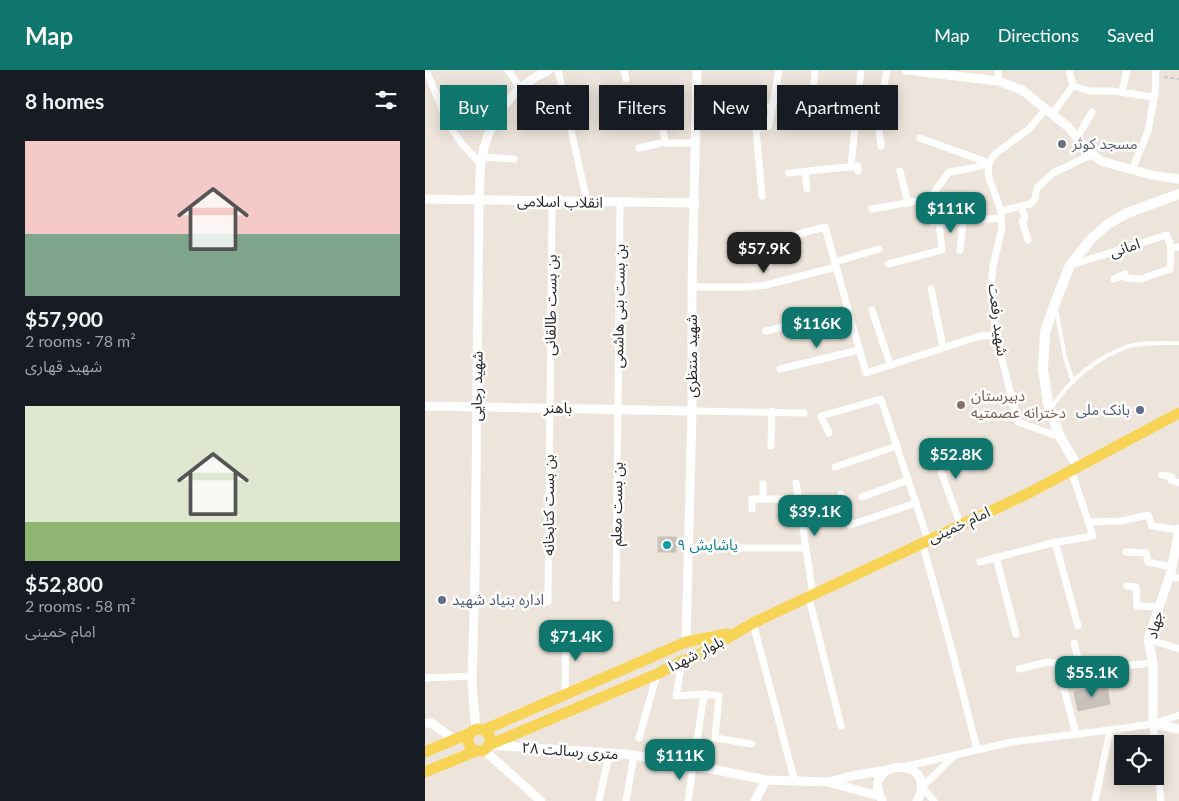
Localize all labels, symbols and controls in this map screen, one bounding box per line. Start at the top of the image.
text: Map [25,21,73,50]
text: Map [934,24,970,46]
text: Directions [998,24,1079,46]
text: Saved [1107,24,1154,46]
chip: Buy [440,85,507,130]
chip: Rent [517,85,589,130]
chip: Filters [599,85,684,130]
chip: New [694,85,767,130]
chip: Apartment [777,85,898,130]
icon: filters [372,86,400,114]
text: 8 homes [25,88,104,113]
place label: مسجد کوثر [1071,134,1138,153]
marker: مسجد کوثر [1056,138,1068,150]
icon: home [168,174,258,264]
street label: انقلاب اسلامی [517,191,603,212]
pin: $111K [916,191,986,234]
text: $111K [927,198,975,217]
pin: $57.9K [723,232,805,274]
street label: امانی [1107,234,1142,261]
text: $57.9K [738,238,790,257]
street label: بن بست بنی هاشمی [608,244,629,368]
street label: بن بست طالقانی [540,254,561,356]
street label: شهید رفعت [985,283,1012,357]
text: $57,900 [25,306,103,331]
pin: $116K [782,306,852,349]
text: $116K [793,313,841,332]
street label: شهید منتظری [682,314,701,398]
text: 2 rooms · 78 m² [25,331,136,350]
street label: شهید رجایی [466,350,487,421]
text: شهید قهاری [25,356,102,375]
place label: دبیرستان دخترانه عصمتیه [971,386,1066,422]
street label: باهنر [543,398,572,417]
marker: دبیرستان دخترانه عصمتیه [955,399,967,411]
place label: بانک ملی [1076,400,1130,419]
marker: بانک ملی [1134,404,1146,416]
pin: $52.8K [915,438,997,480]
icon: home [168,439,258,529]
text: $52.8K [930,444,982,463]
street label: بن بست کتابخانه [539,454,558,556]
street label: بن بست معلم [606,462,629,546]
pin: $39.1K [774,494,856,537]
text: $39.1K [789,501,841,520]
street label: امام خمینی [925,502,994,549]
place label: یاشایش ۹ [677,535,738,554]
marker: یاشایش ۹ [661,539,673,551]
text: $52,800 [25,571,103,596]
place label: اداره بنیاد شهید [452,590,544,609]
marker: اداره بنیاد شهید [436,594,448,606]
text: 2 rooms · 58 m² [25,596,136,615]
street label: جهاد [1142,609,1167,641]
pin: $71.4K [535,620,617,662]
text: امام خمینی [25,621,96,640]
text: $71.4K [550,626,602,645]
street label: بلوار شهدا [665,632,727,676]
pin: $55.1K [1051,656,1133,698]
text: $55.1K [1066,662,1118,681]
map controls [1114,735,1164,785]
button: locate [1114,735,1164,785]
street label: ۲۸ متری رسالت [521,738,619,763]
pin: $111K [645,738,715,781]
text: $111K [656,745,704,764]

